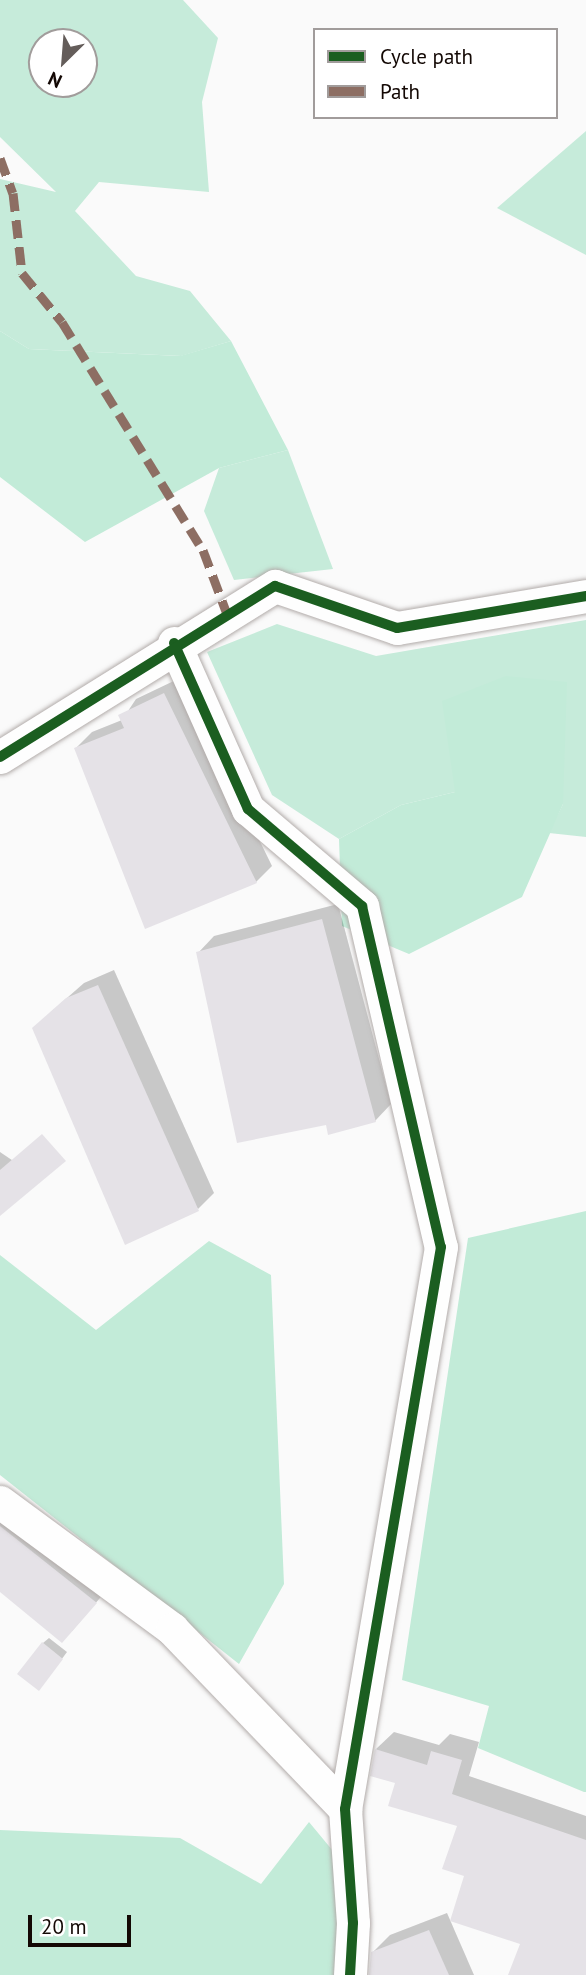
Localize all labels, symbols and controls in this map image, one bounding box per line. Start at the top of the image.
north arrow [28,28,98,98]
legend [313,28,558,119]
text: Cycle path [380,43,473,70]
text: N [44,67,66,94]
text: Path [380,78,420,105]
scale bar [32,1902,135,1946]
text: 20 m [41,1913,87,1940]

